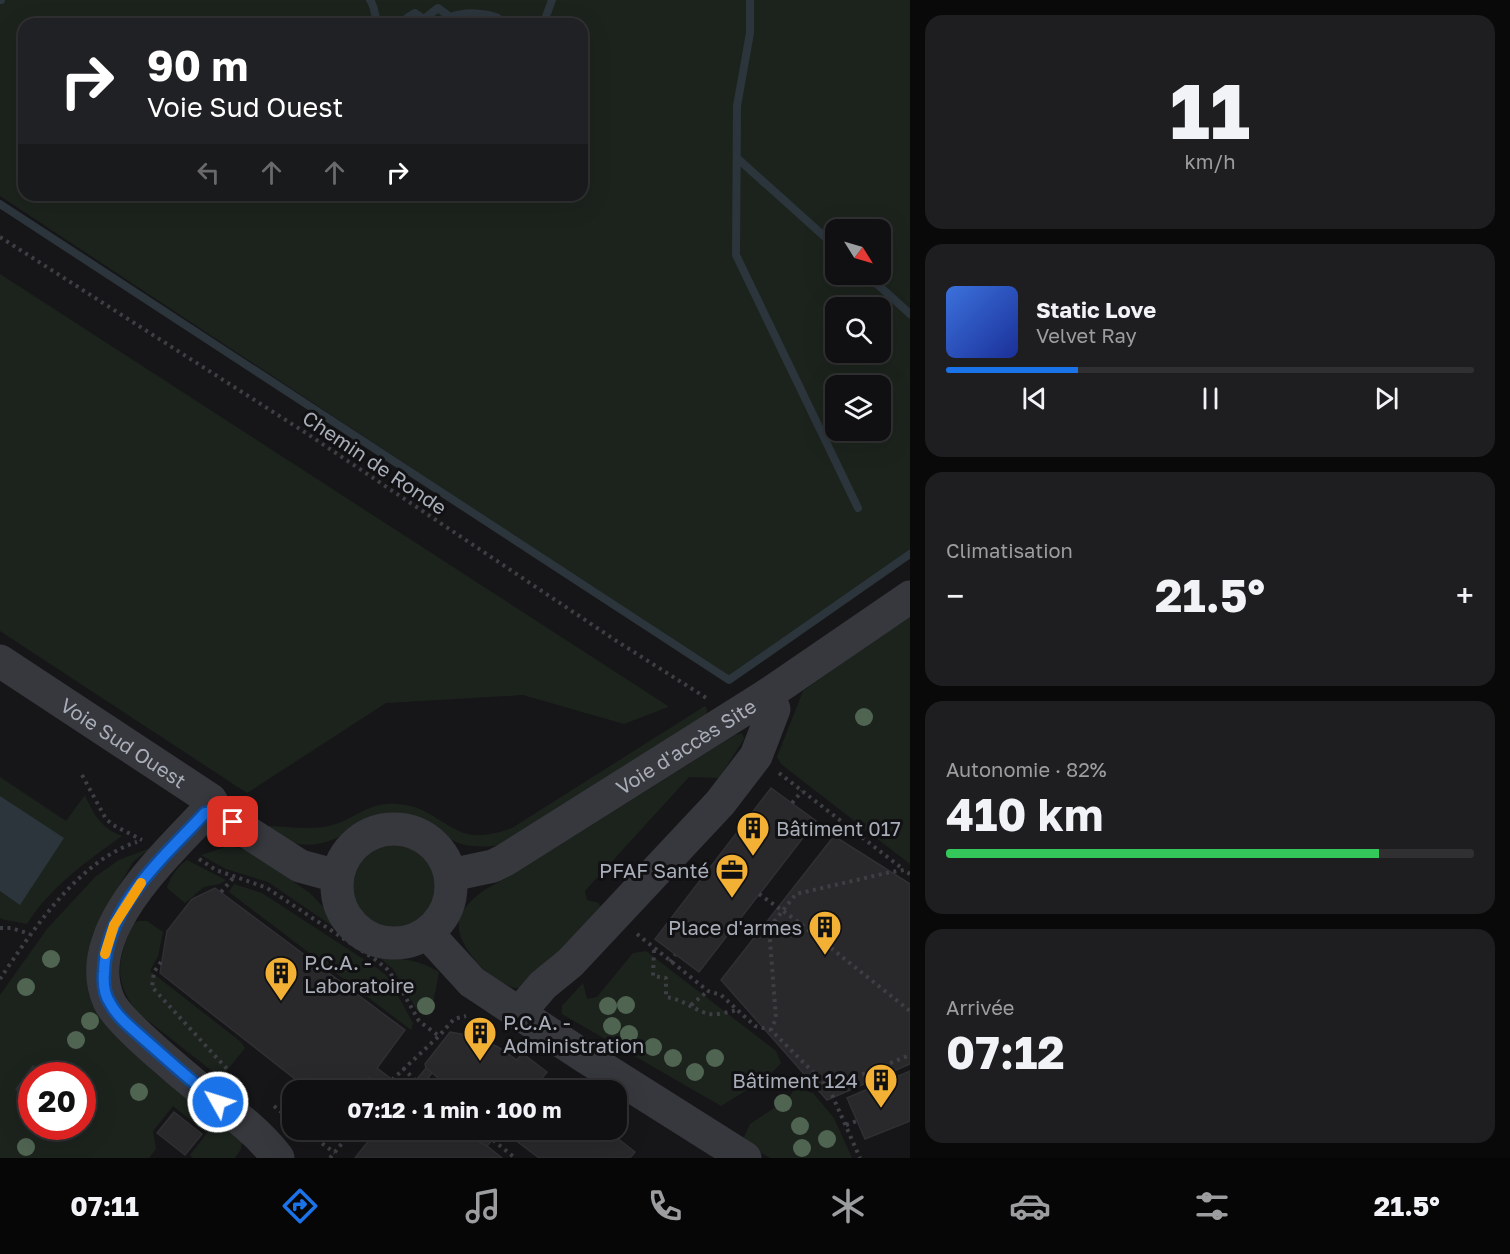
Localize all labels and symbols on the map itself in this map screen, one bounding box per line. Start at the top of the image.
north arrow [825,219,891,285]
street label: Chemin de Ronde [298,405,452,519]
street label: Voie Sud Ouest [56,692,191,792]
street label: Voie d'accès Site [611,693,760,799]
pin [207,796,258,847]
building icon: Bâtiment 017 [735,810,771,857]
place label: Bâtiment 017 [776,816,901,840]
office icon: PFAF Santé [714,852,750,899]
place label: PFAF Santé [599,858,709,882]
building icon: Place d'armes [807,909,843,956]
place label: Place d'armes [668,915,802,939]
place label: P.C.A. - Laboratoire [304,950,414,997]
building icon: P.C.A. - Laboratoire [263,955,299,1002]
place label: P.C.A. - Administration [503,1010,644,1057]
building icon: P.C.A. - Administration [462,1015,498,1062]
speed limit sign: 20 [18,1062,96,1140]
building icon: Bâtiment 124 [863,1062,899,1109]
place label: Bâtiment 124 [732,1068,858,1092]
position arrow [186,1070,250,1134]

